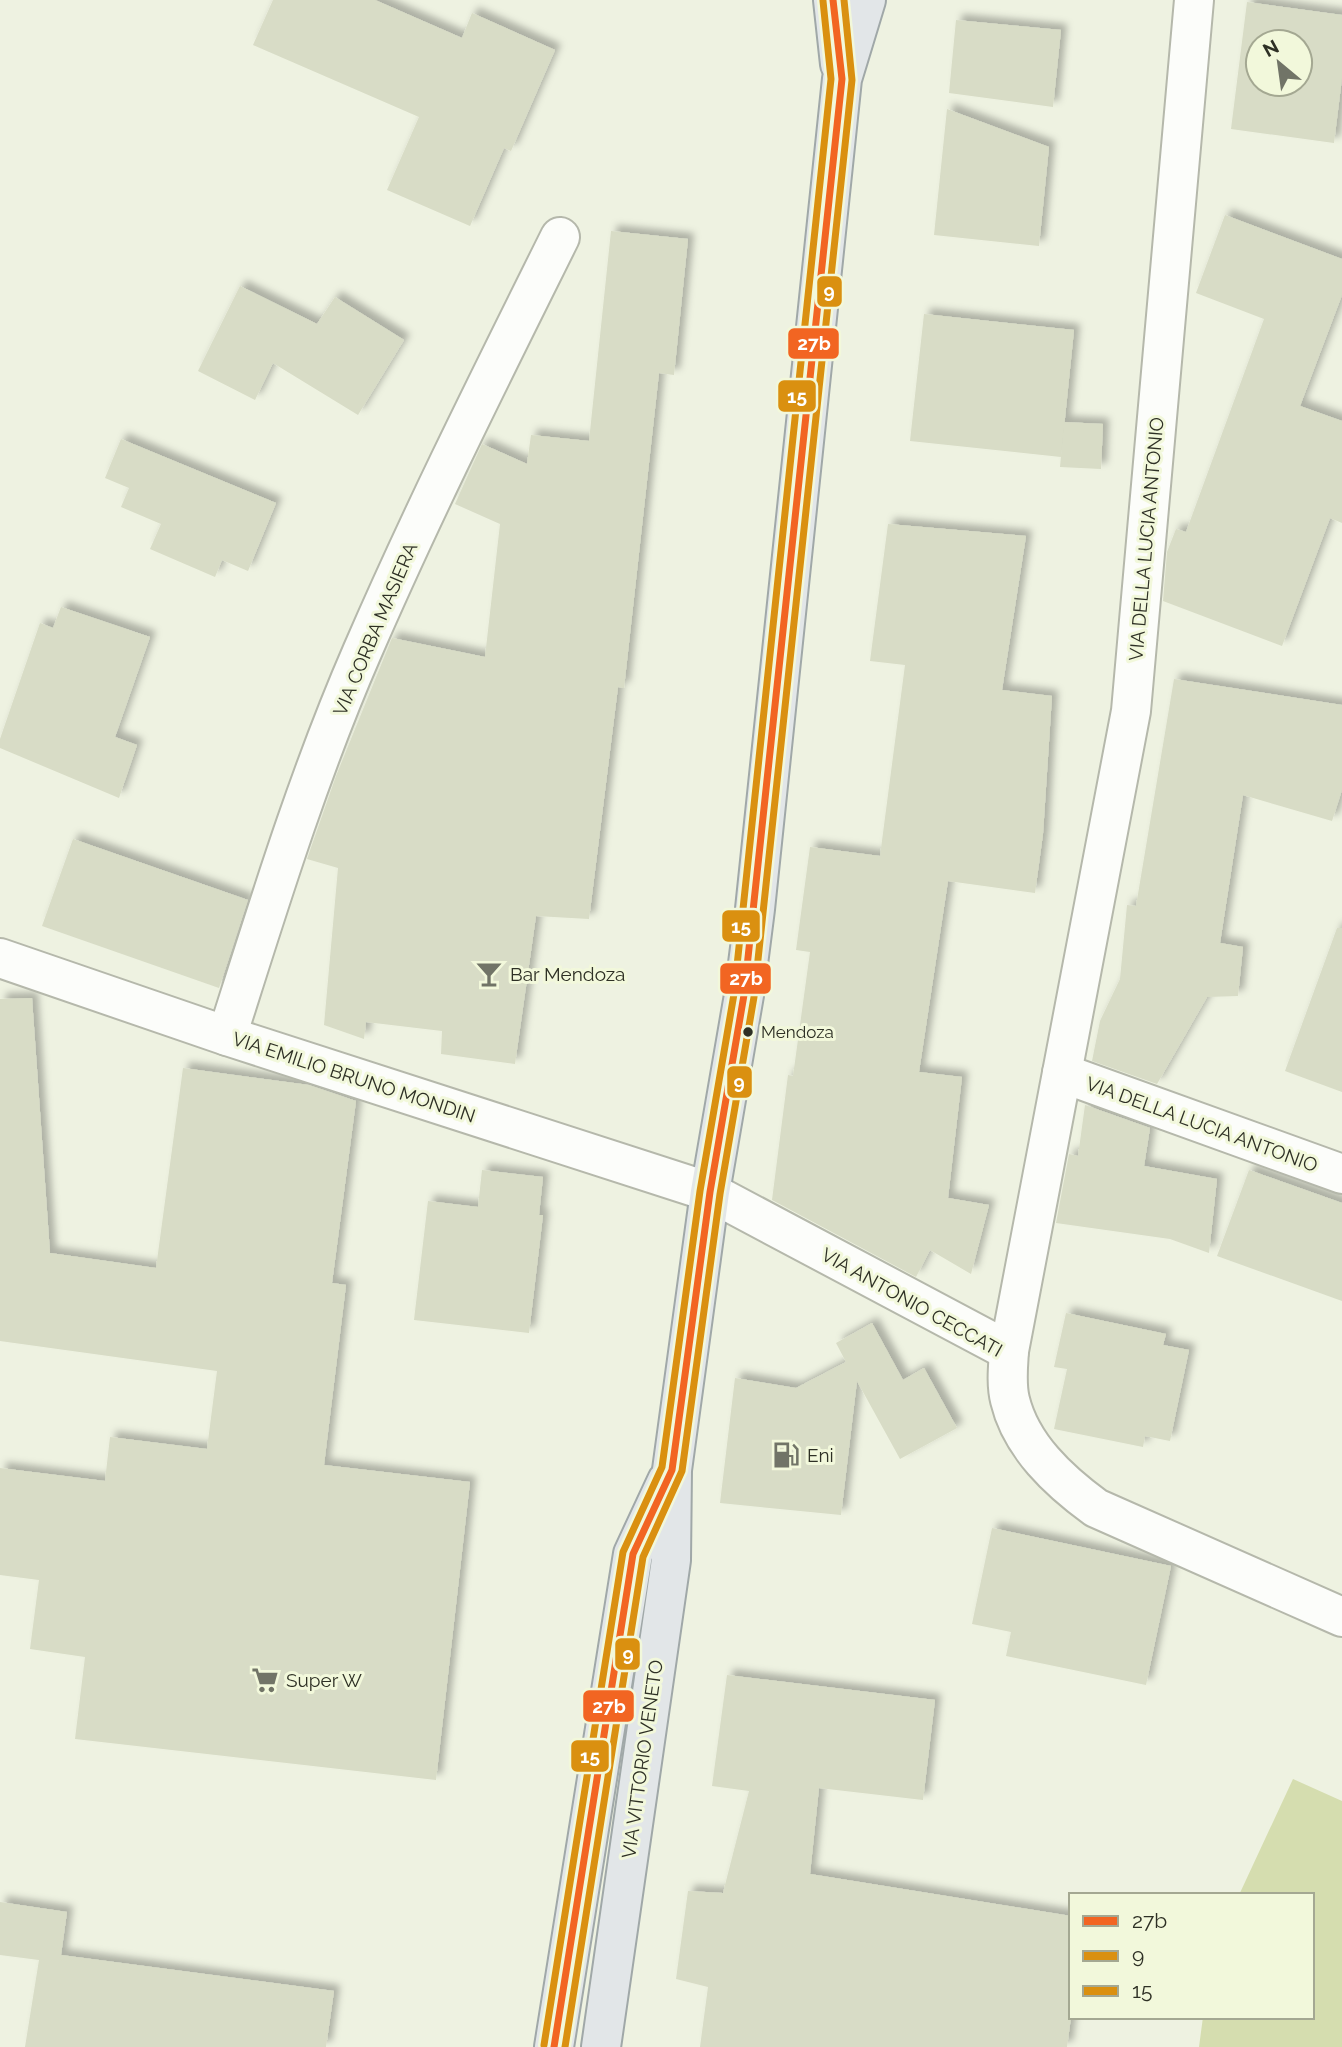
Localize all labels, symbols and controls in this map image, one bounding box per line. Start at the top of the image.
north arrow [1244,28,1314,98]
text: N [1259,35,1282,61]
line badge: 9 [816,275,843,308]
text: 9 [823,280,835,302]
line badge: 27b [787,327,840,360]
text: 27b [797,332,831,354]
line badge: 15 [777,379,817,413]
text: 15 [787,385,807,407]
street label: VIA DELLA LUCIA ANTONIO [1124,416,1168,662]
street label: VIA CORBA MASIERA [329,539,422,719]
line badge: 15 [721,909,761,943]
text: 15 [731,915,751,937]
bar icon: Bar Mendoza [474,959,504,989]
line badge: 27b [719,962,772,995]
place label: Bar Mendoza [510,963,625,985]
text: 27b [729,967,763,989]
place label: Mendoza [761,1022,834,1042]
marker: Mendoza [741,1025,755,1039]
street label: VIA EMILIO BRUNO MONDIN [230,1027,478,1127]
line badge: 9 [726,1065,753,1099]
text: 9 [733,1071,745,1093]
street label: VIA DELLA LUCIA ANTONIO [1083,1072,1321,1176]
street label: VIA ANTONIO CECCATI [818,1243,1006,1361]
fuel station icon: Eni [771,1440,801,1470]
place label: Eni [807,1444,834,1466]
line badge: 9 [614,1637,641,1671]
text: 9 [622,1643,634,1665]
street label: VIA VITTORIO VENETO [617,1658,667,1860]
supermarket icon: Super W [250,1665,280,1695]
place label: Super W [286,1669,362,1691]
line badge: 27b [582,1689,635,1723]
text: 27b [592,1695,626,1717]
line badge: 15 [570,1739,610,1773]
text: 15 [580,1745,600,1767]
legend [1069,1893,1314,2019]
text: 27b [1132,1908,1167,1933]
text: 9 [1132,1943,1144,1968]
text: 15 [1132,1978,1152,2003]

